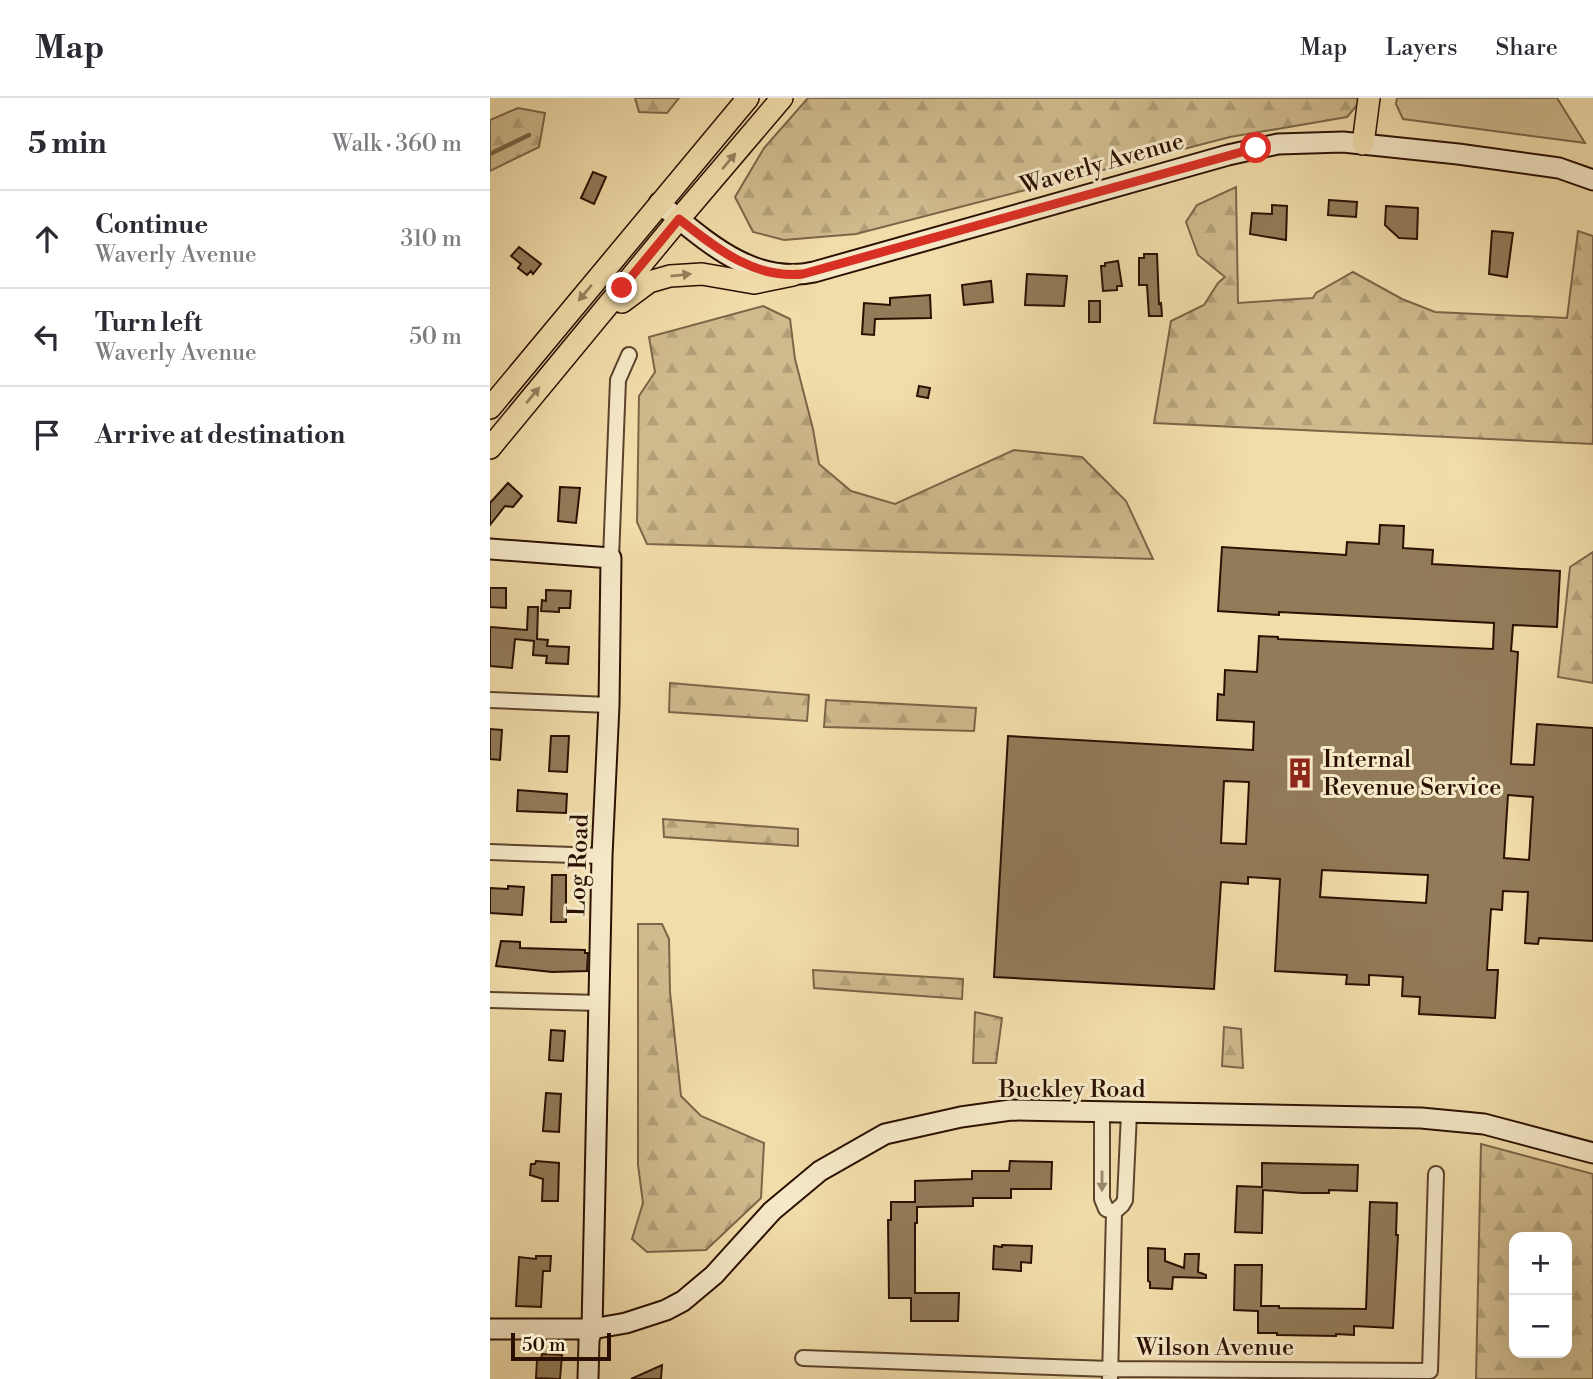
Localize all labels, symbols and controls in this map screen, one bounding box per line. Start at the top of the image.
text: Map [35,28,104,69]
text: Map [1300,33,1347,63]
text: Layers [1385,33,1457,63]
text: Share [1495,33,1558,63]
text: 5 min [28,125,107,163]
street label: Waverly Avenue [1016,126,1188,202]
text: Walk · 360 m [332,130,462,158]
route start [1240,132,1271,163]
one-way arrow [721,152,736,169]
text: Continue [95,209,208,241]
icon: ahead [28,220,66,258]
text: 310 m [401,225,462,253]
text: Waverly Avenue [95,241,257,269]
one-way arrow [670,269,692,280]
route end [606,272,637,303]
one-way arrow [577,284,593,302]
text: Turn left [95,307,203,339]
icon: left [28,318,66,356]
text: 50 m [409,323,462,351]
text: Waverly Avenue [95,339,257,367]
one-way arrow [526,387,541,405]
icon: arrive [28,416,66,454]
text: Arrive at destination [95,419,345,451]
place label: Internal Revenue Service [1323,745,1502,803]
building icon: Internal Revenue Service [1283,756,1317,790]
street label: Log Road [562,813,596,917]
street label: Buckley Road [998,1075,1146,1105]
one-way arrow [1096,1170,1108,1192]
map controls [1509,1232,1572,1358]
button: + [1509,1232,1572,1295]
button: − [1509,1295,1572,1358]
scale bar [511,1330,611,1362]
text: 50 m [522,1333,566,1357]
street label: Wilson Avenue [1135,1333,1294,1363]

